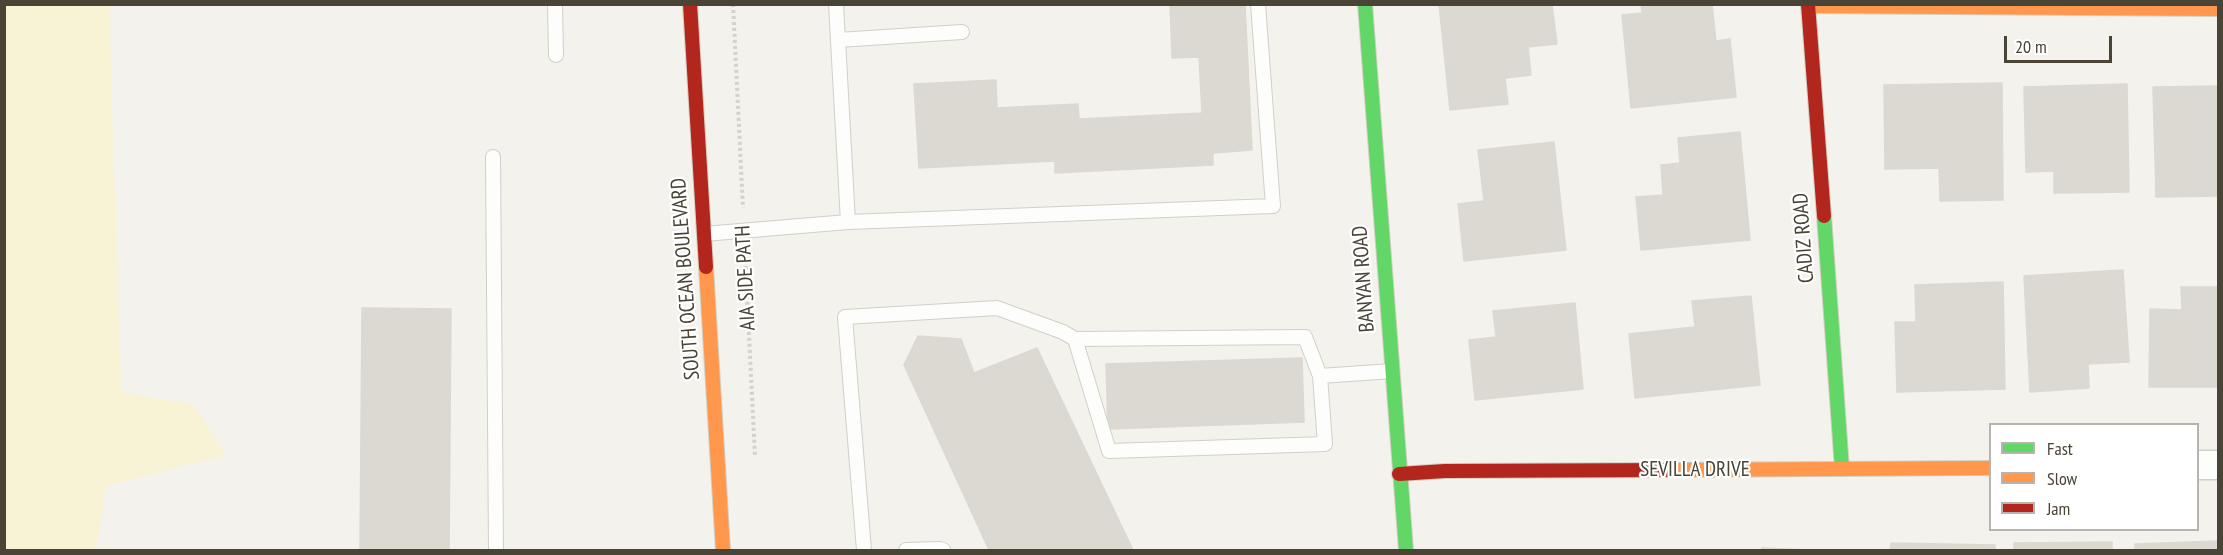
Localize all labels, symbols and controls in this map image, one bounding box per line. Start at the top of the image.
scale bar [2007,24,2115,62]
text: 20 m [2015,35,2047,58]
street label: SOUTH OCEAN BOULEVARD [666,177,706,381]
street label: CADIZ ROAD [1788,192,1820,284]
street label: AIA SIDE PATH [731,225,761,331]
street label: BANYAN ROAD [1348,225,1380,333]
legend [1989,423,2199,531]
text: Fast [2047,437,2073,460]
street label: SEVILLA DRIVE [1640,457,1750,483]
text: Slow [2047,467,2077,490]
text: Jam [2047,497,2070,520]

